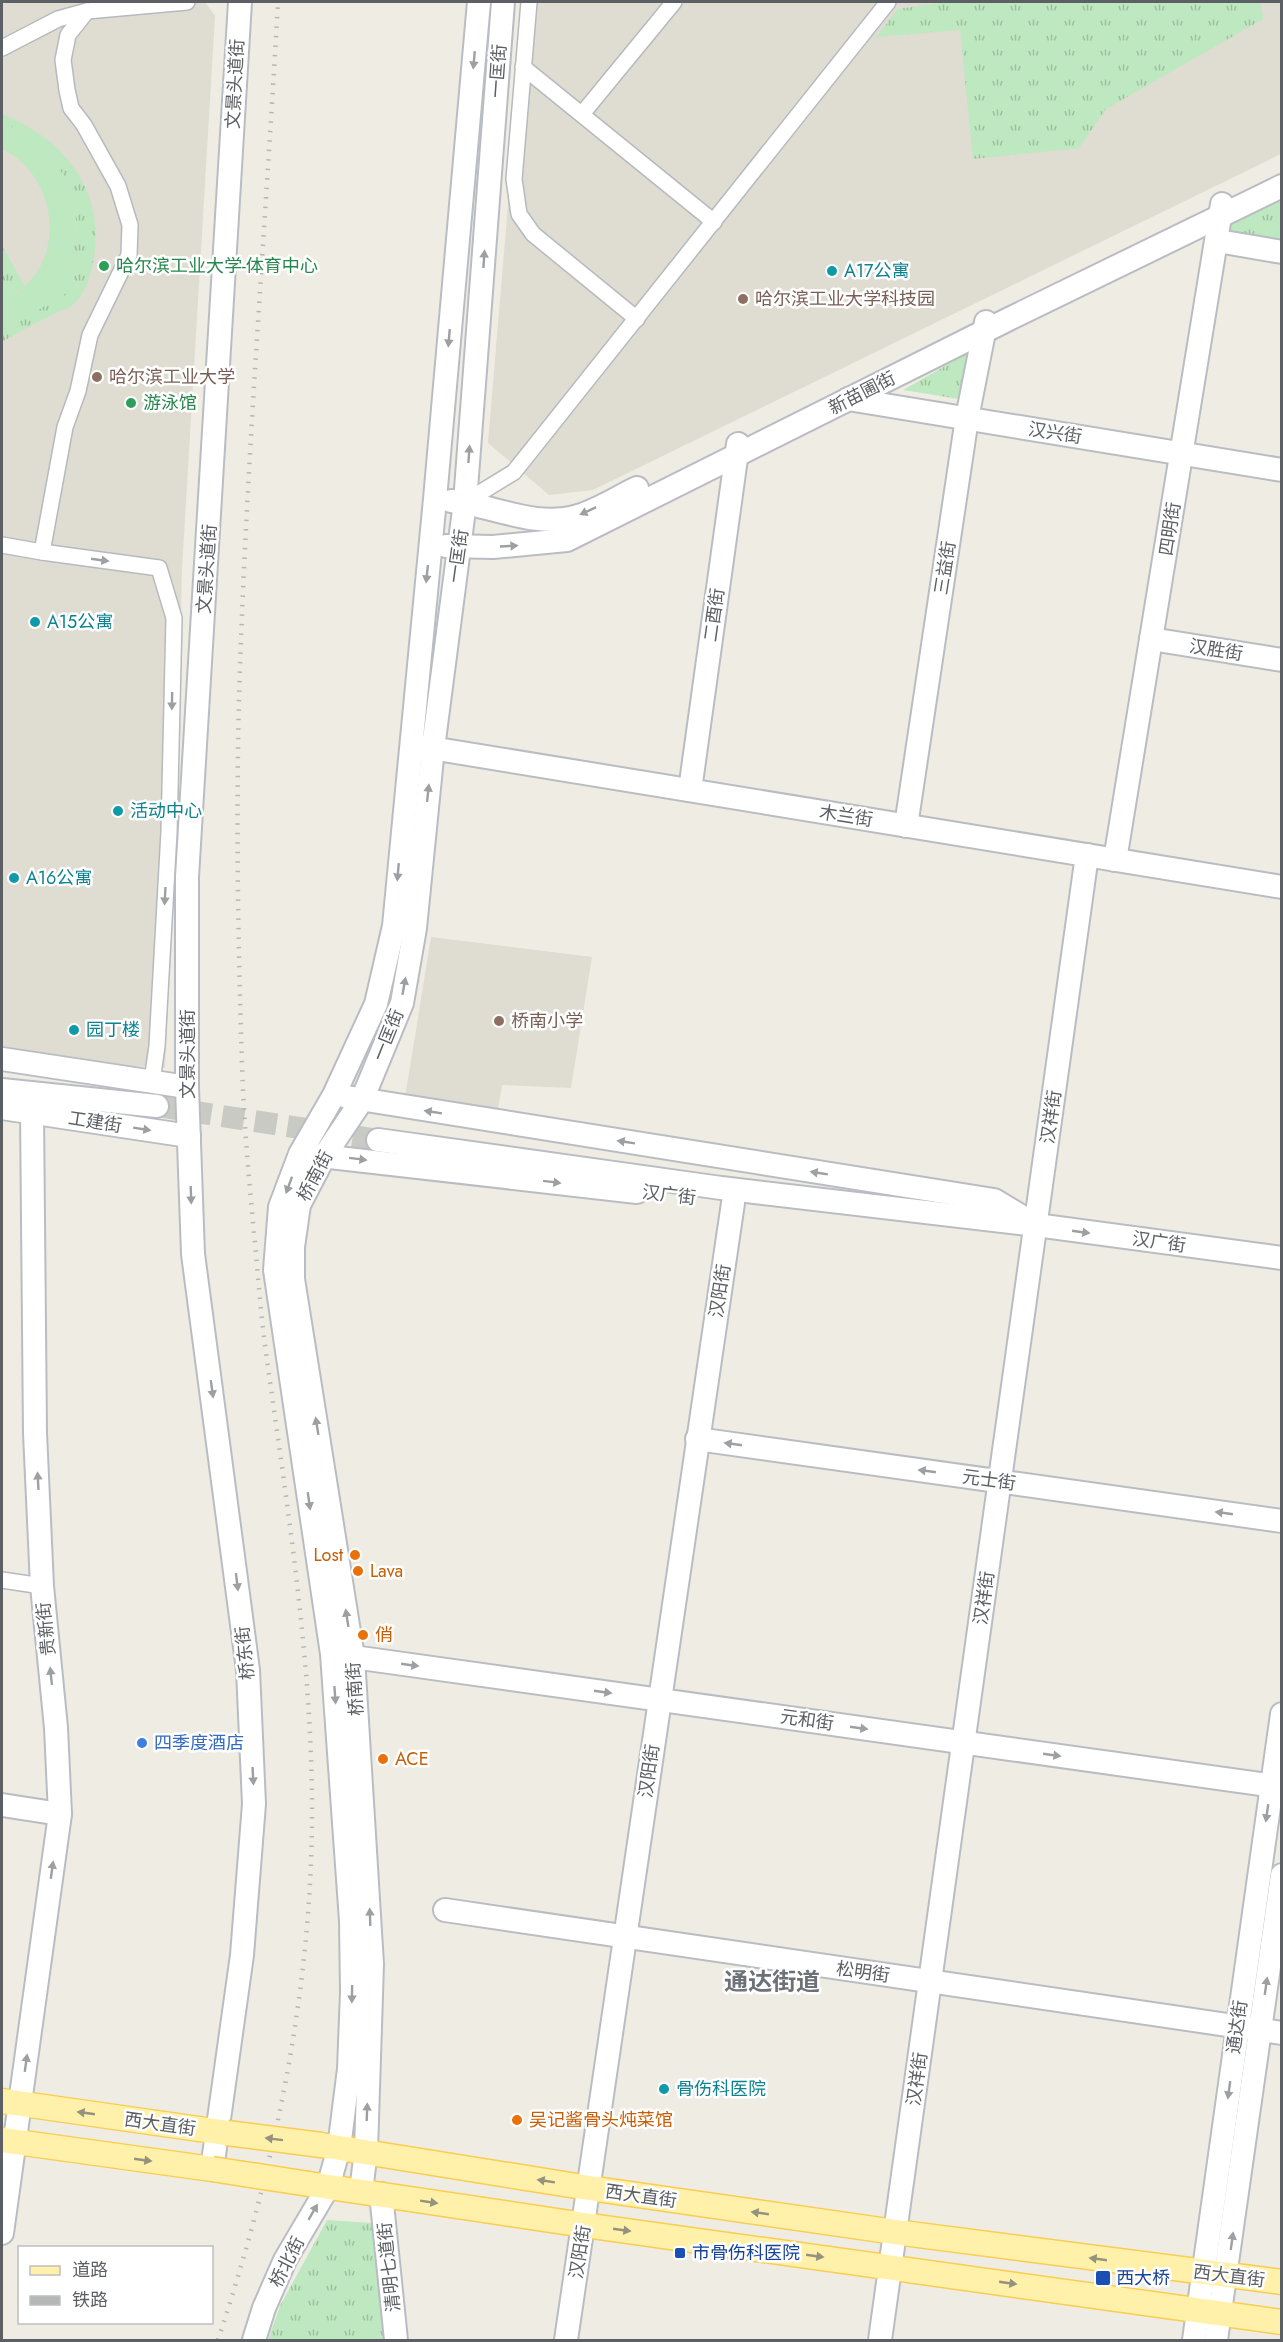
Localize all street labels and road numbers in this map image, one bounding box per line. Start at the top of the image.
street label: 文景头道街 [220,38,250,130]
street label: 一匡街 [483,43,513,99]
street label: 新苗圃街 [824,365,900,421]
street label: 汉兴街 [1026,416,1084,450]
street label: 四明街 [1153,500,1187,558]
street label: 文景头道街 [191,523,223,615]
street label: 一匡街 [441,527,475,585]
street label: 三益街 [928,539,962,597]
street label: 二酉街 [697,586,731,644]
street label: 汉胜街 [1187,633,1245,667]
street label: 木兰街 [817,799,875,833]
street label: 一匡街 [366,1005,410,1065]
street label: 文景头道街 [175,1009,201,1099]
street label: 汉祥街 [1034,1088,1068,1146]
street label: 工建街 [66,1105,124,1139]
street label: 桥南街 [291,1146,339,1206]
street label: 汉广街 [641,1179,697,1211]
street label: 汉广街 [1130,1225,1188,1259]
street label: 汉阳街 [703,1262,737,1320]
street label: 元士街 [960,1463,1018,1497]
street label: 汉祥街 [967,1569,1001,1627]
street label: 贵新街 [30,1601,62,1657]
street label: 桥东街 [229,1625,261,1681]
street label: 桥南街 [340,1661,370,1717]
street label: 元和街 [778,1703,836,1737]
street label: 汉阳街 [632,1742,666,1800]
street label: 松明街 [834,1955,892,1989]
street label: 通达街 [1220,1998,1254,2056]
street label: 汉祥街 [900,2050,934,2108]
street label: 西大直街 [123,2106,197,2142]
street label: 西大直街 [604,2178,678,2214]
street label: 清明七道街 [371,2221,407,2313]
street label: 汉阳街 [563,2223,597,2281]
street label: 桥北街 [263,2232,311,2292]
street label: 西大直街 [1192,2259,1266,2293]

